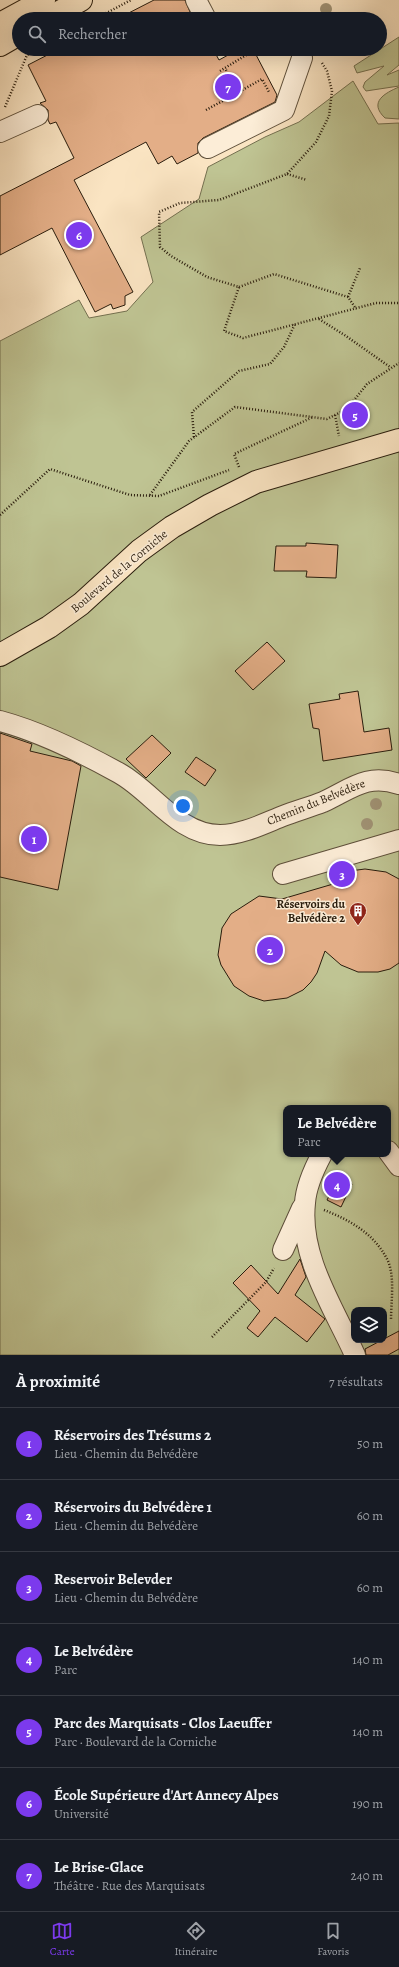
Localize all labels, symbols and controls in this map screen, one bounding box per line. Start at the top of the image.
search box [12,12,387,56]
icon: search [26,23,48,45]
text: Rechercher [58,24,127,44]
pin: 7 [215,72,241,102]
pin: 6 [66,220,92,250]
pin: 5 [342,400,368,430]
street label: Boulevard de la Corniche [67,526,171,616]
street label: Chemin du Belvédère [265,775,367,829]
your location [173,796,193,816]
pin: 1 [21,824,47,854]
pin: 3 [329,859,355,889]
place label: Réservoirs du Belvédère 2 [277,896,345,926]
building icon: Réservoirs du Belvédère 2 [348,901,368,926]
pin: 2 [257,935,283,965]
popup [283,1105,391,1157]
text: Le Belvédère [297,1113,377,1133]
text: Parc [297,1133,321,1150]
pin: 4 [324,1170,350,1200]
map controls [351,1307,387,1343]
button: layers [351,1307,387,1343]
text: À proximité [16,1370,100,1393]
text: 7 résultats [329,1373,383,1390]
text: Réservoirs des Trésums 2 [54,1425,211,1445]
text: 1 [27,1435,31,1452]
text: 50 m [357,1435,383,1452]
text: Lieu · Chemin du Belvédère [54,1445,198,1462]
text: Réservoirs du Belvédère 1 [54,1497,212,1517]
text: 2 [26,1507,32,1524]
text: 60 m [357,1507,383,1524]
text: Lieu · Chemin du Belvédère [54,1517,198,1534]
text: Reservoir Belevder [54,1569,172,1589]
text: 3 [26,1579,32,1596]
text: 60 m [357,1579,383,1596]
text: Lieu · Chemin du Belvédère [54,1589,198,1606]
text: Le Belvédère [54,1641,133,1661]
text: 4 [26,1651,32,1668]
text: 140 m [352,1651,383,1668]
text: Parc [54,1661,77,1678]
text: Parc des Marquisats - Clos Laeuffer [54,1713,272,1733]
text: 5 [26,1723,32,1740]
text: 140 m [352,1723,383,1740]
text: Parc · Boulevard de la Corniche [54,1733,217,1750]
text: École Supérieure d'Art Annecy Alpes [54,1785,279,1805]
text: 6 [26,1795,32,1812]
text: 190 m [352,1795,383,1812]
text: Université [54,1805,109,1822]
text: Le Brise-Glace [54,1857,144,1877]
text: 7 [26,1867,32,1884]
text: 240 m [351,1867,383,1884]
text: Théâtre · Rue des Marquisats [54,1877,205,1894]
tab: Carte [50,1920,75,1959]
tab: Itinéraire [174,1920,217,1959]
tab: Favoris [317,1920,349,1959]

